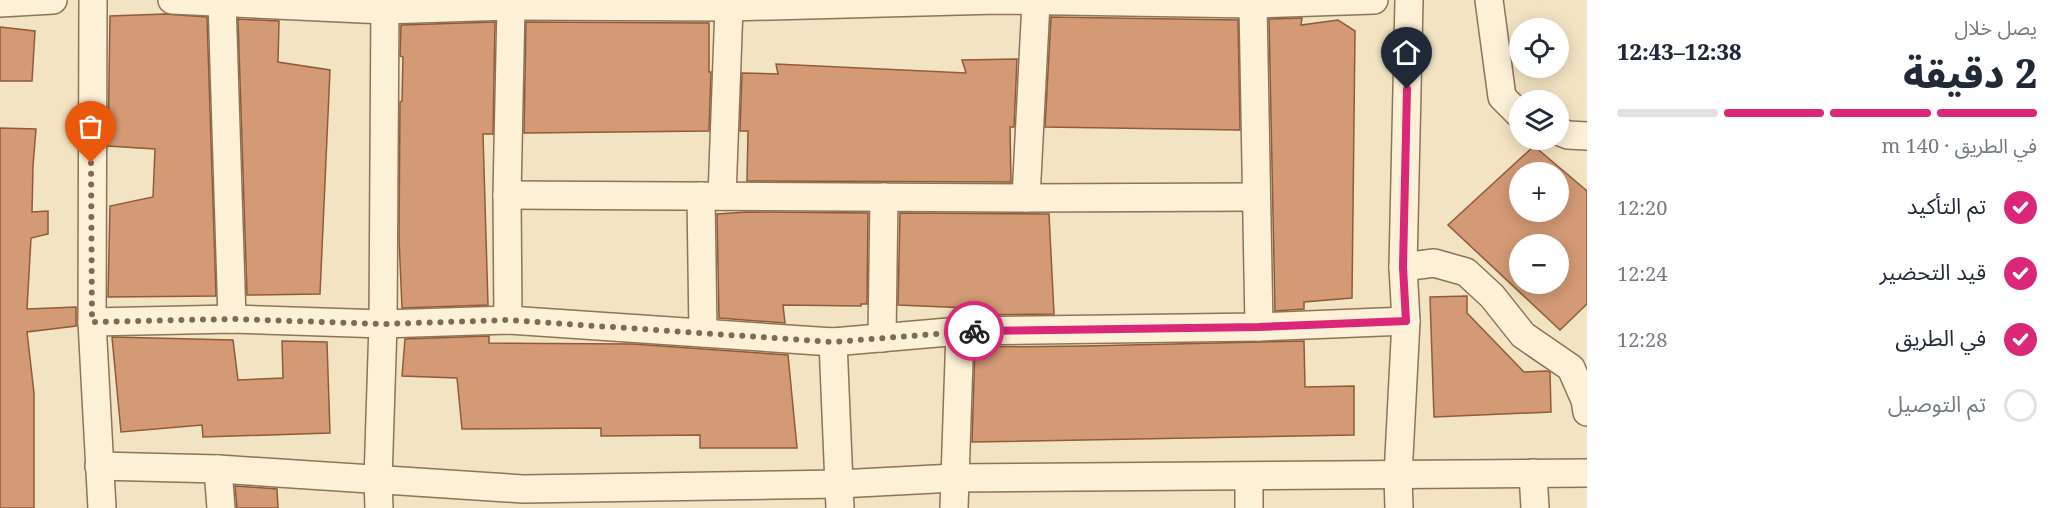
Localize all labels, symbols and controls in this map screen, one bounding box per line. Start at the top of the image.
text: يصل خلال [1955,14,2037,41]
map controls [1509,18,1569,294]
button: locate [1509,18,1569,78]
pin [1381,27,1432,89]
icon: home [1390,36,1423,69]
text: 12:38–12:43 [1617,36,1742,66]
text: 2 دقيقة [1903,46,2037,99]
button: layers [1509,90,1569,150]
pin [65,101,116,163]
icon: bag [74,110,107,143]
text: في الطريق · 140 m [1881,132,2037,159]
button: + [1509,162,1569,222]
text: تم التأكيد [1907,190,1986,220]
icon: check [2004,191,2037,224]
text: 12:20 [1617,194,1667,221]
button: − [1509,234,1569,294]
text: قيد التحضير [1880,256,1986,286]
icon: check [2004,257,2037,290]
text: 12:24 [1617,260,1667,287]
courier [944,301,1004,361]
icon: bike [958,315,991,348]
text: في الطريق [1895,322,1986,352]
icon: check [2004,323,2037,356]
text: 12:28 [1617,326,1667,353]
text: تم التوصيل [1888,388,1986,418]

